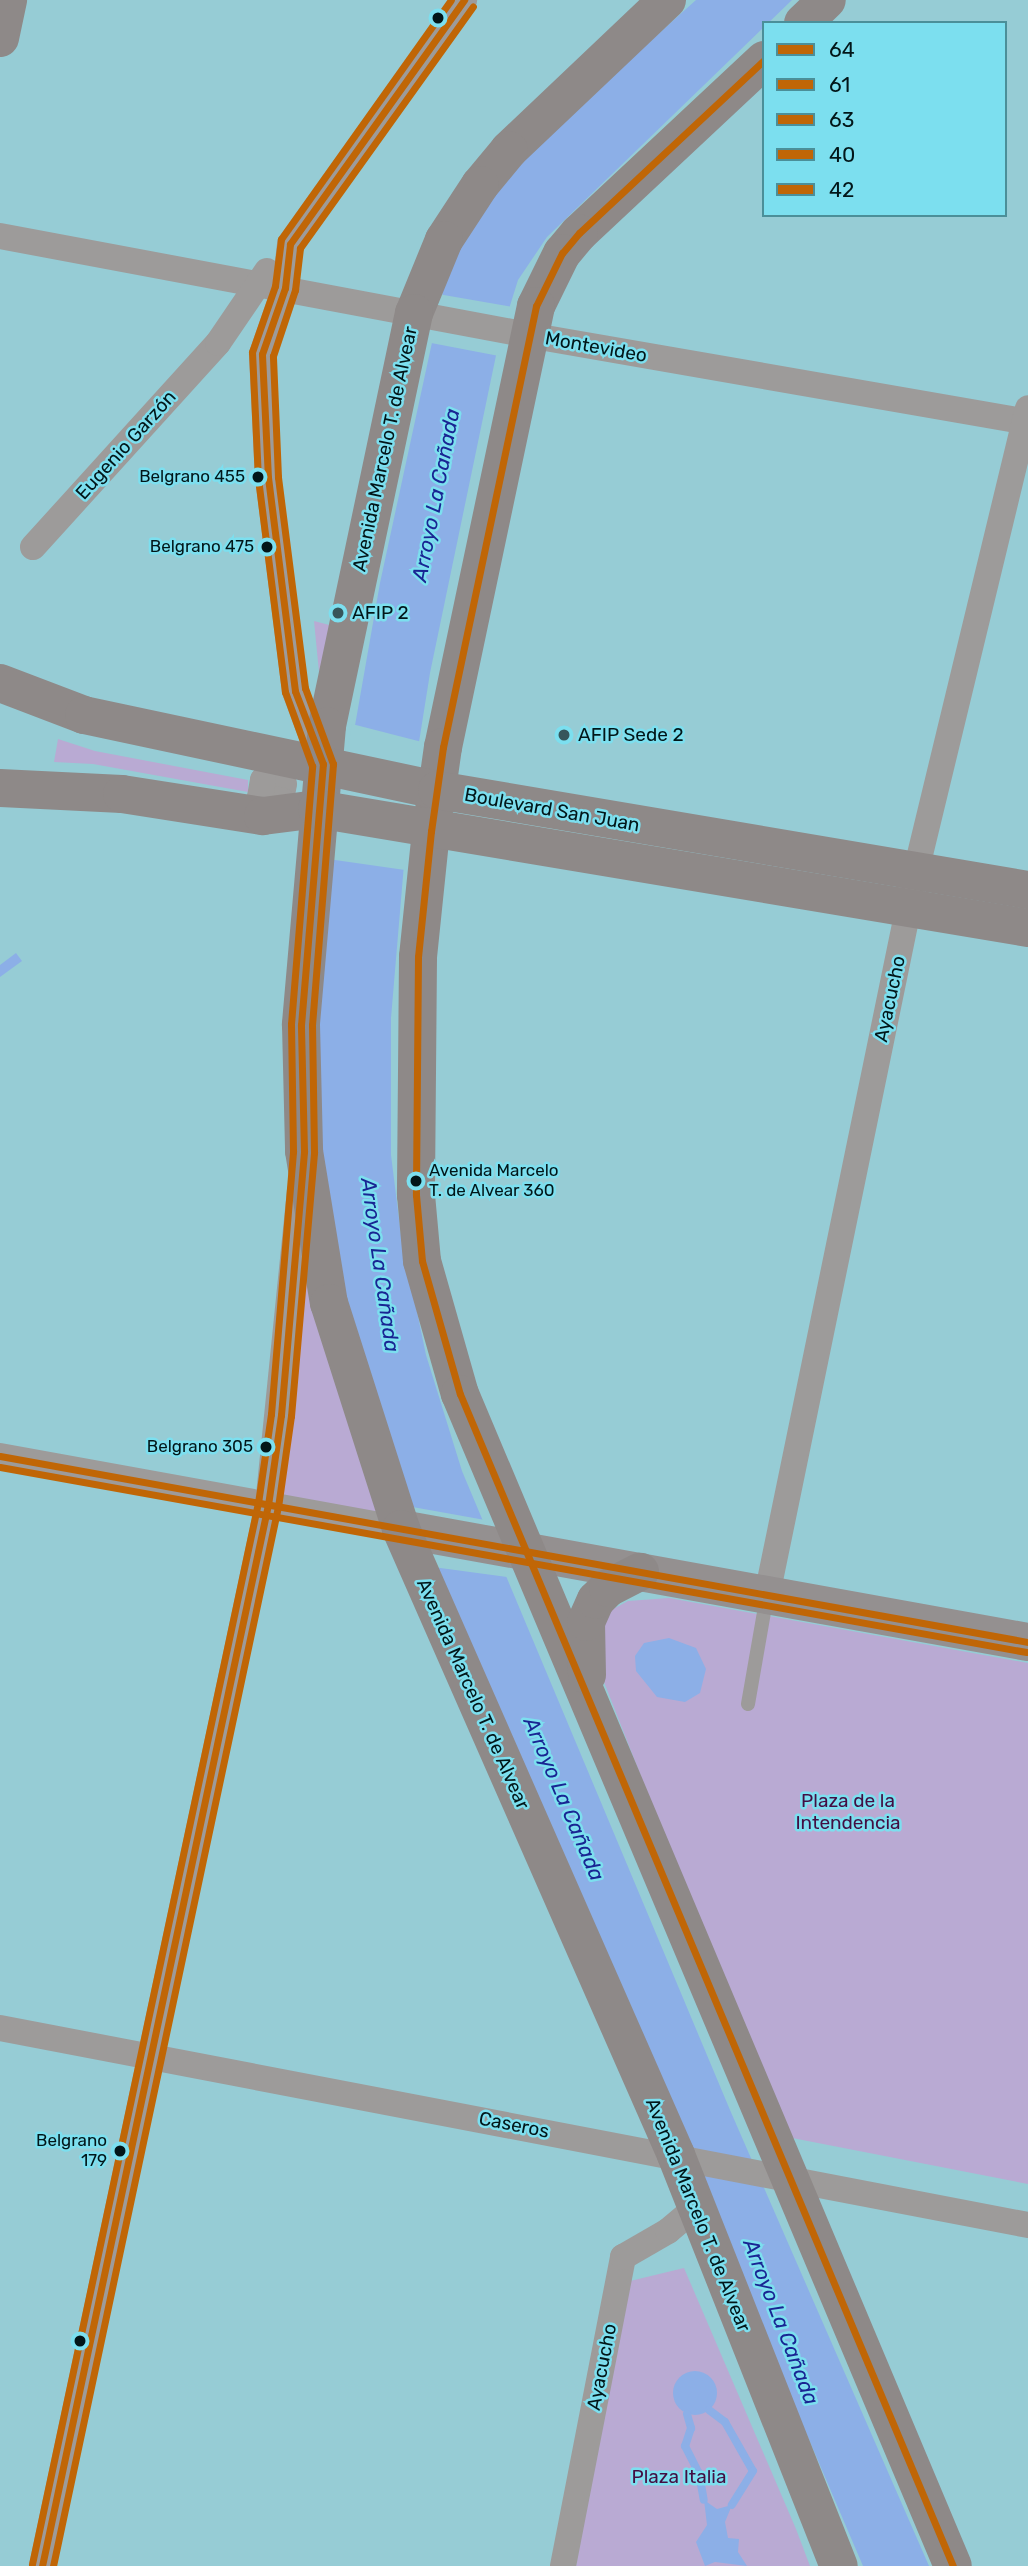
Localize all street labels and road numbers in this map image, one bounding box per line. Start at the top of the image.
street label: Avenida Marcelo T. de Alvear [348,324,422,574]
street label: Montevideo [543,327,649,367]
street label: Eugenio Garzón [71,386,181,504]
street label: Boulevard San Juan [463,783,641,837]
street label: Ayacucho [870,954,910,1044]
street label: Avenida Marcelo T. de Alvear [412,1575,534,1813]
street label: Avenida Marcelo T. de Alvear [640,2094,756,2336]
street label: Caseros [477,2107,551,2143]
street label: Ayacucho [582,2322,622,2412]

